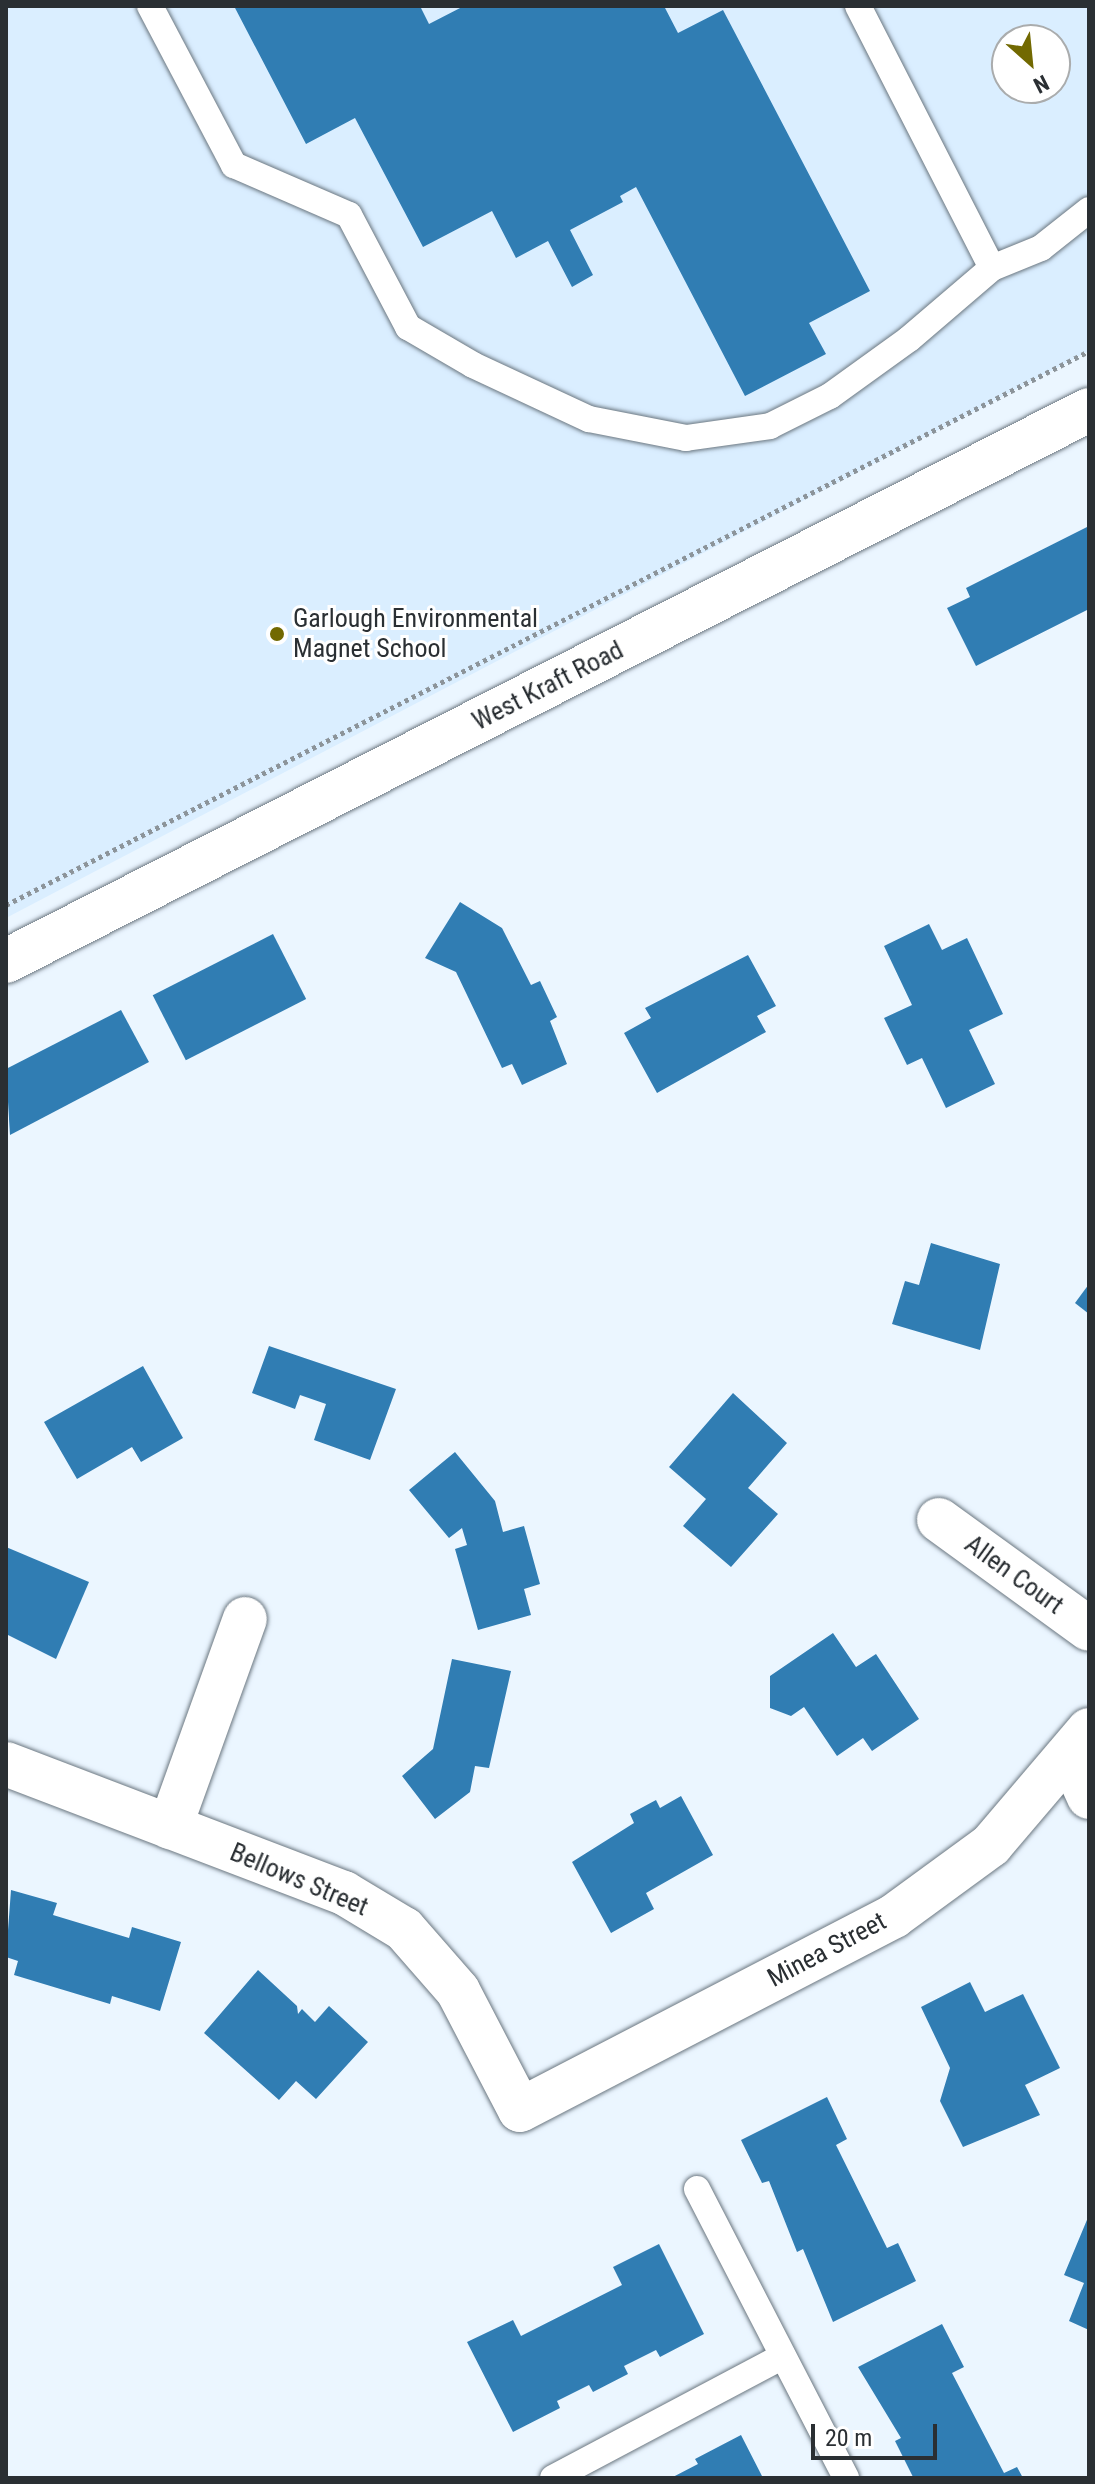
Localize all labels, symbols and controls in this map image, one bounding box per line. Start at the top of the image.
north arrow [991,24,1071,104]
text: N [1030,70,1053,98]
place label: Garlough Environmental Magnet School [293,603,538,664]
marker: Garlough Environmental Magnet School [268,625,286,643]
street label: West Kraft Road [467,635,629,737]
street label: Allen Court [959,1529,1069,1621]
street label: Bellows Street [225,1837,373,1923]
street label: Minea Street [762,1906,892,1994]
scale bar [815,2408,941,2458]
text: 20 m [825,2424,872,2452]

